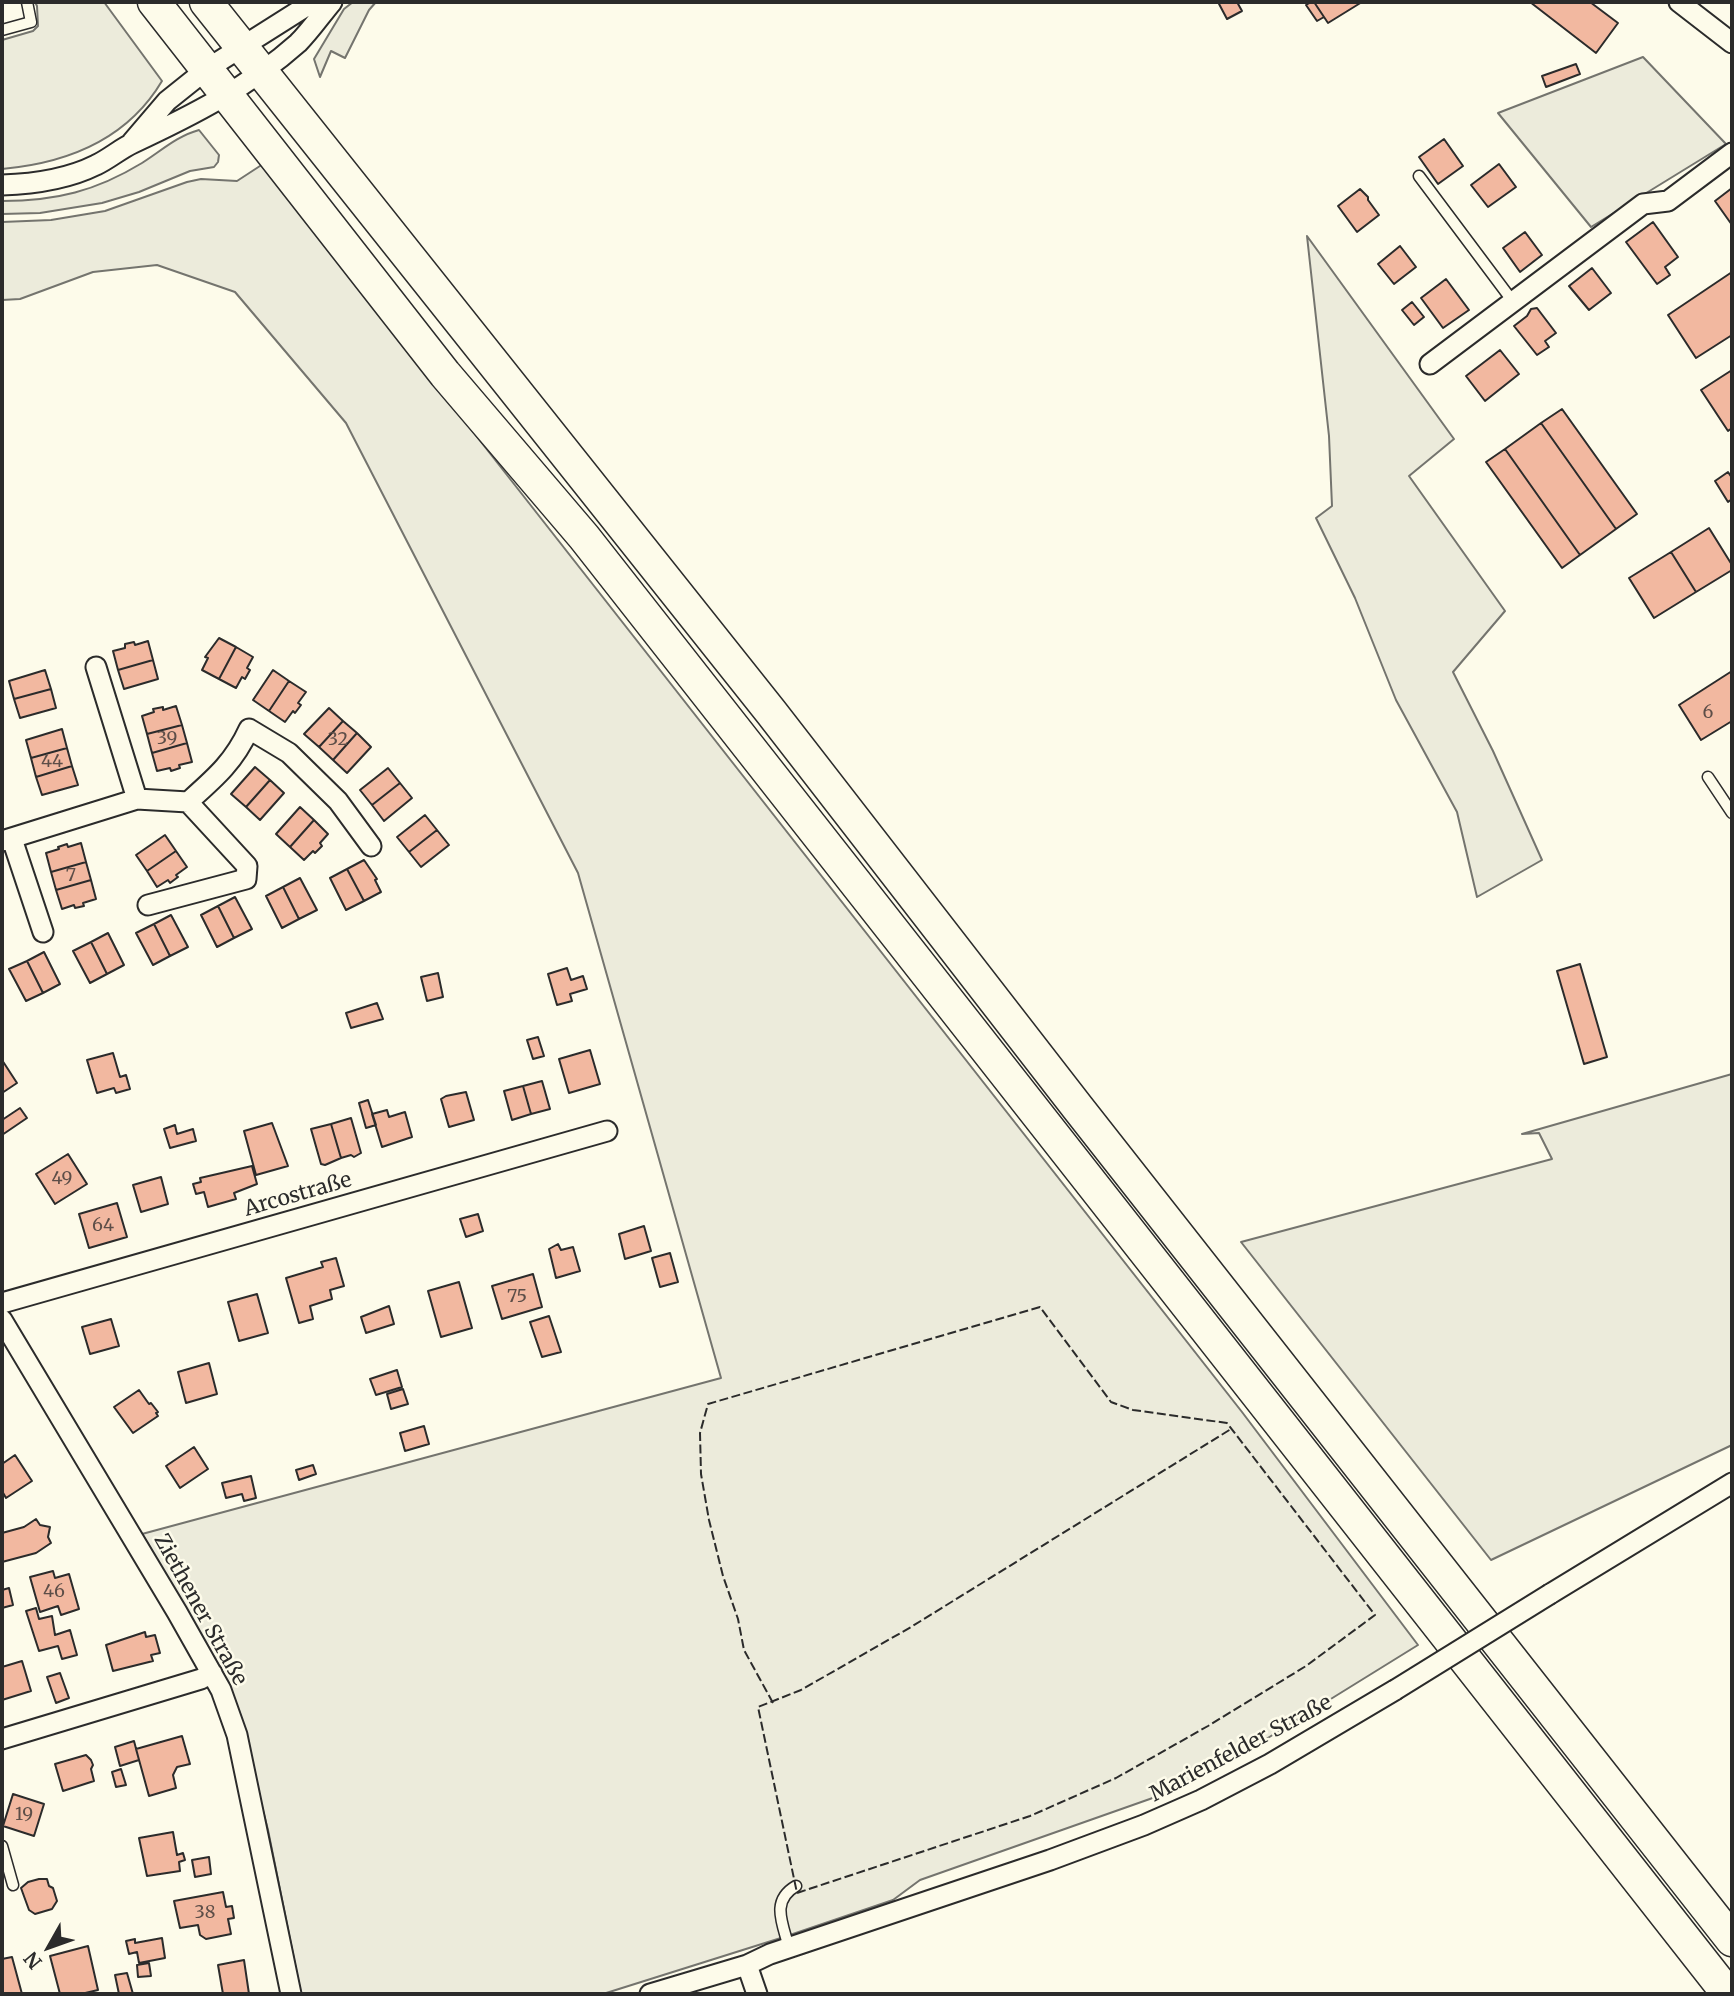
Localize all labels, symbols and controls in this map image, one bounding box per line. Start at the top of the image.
house number: 6 [1703,702,1713,724]
house number: 39 [157,728,177,750]
house number: 32 [328,729,348,751]
house number: 44 [41,751,63,773]
house number: 7 [66,865,76,887]
house number: 49 [52,1168,72,1190]
street label: Arcostraße [241,1168,355,1222]
house number: 64 [92,1215,114,1237]
house number: 75 [507,1286,527,1308]
street label: Ziethener Straße [148,1530,252,1690]
house number: 46 [43,1581,65,1603]
street label: Marienfelder Straße [1146,1690,1336,1808]
house number: 19 [15,1804,33,1826]
house number: 38 [195,1902,215,1924]
north arrow [14,1912,84,1982]
text: N [19,1947,47,1974]

